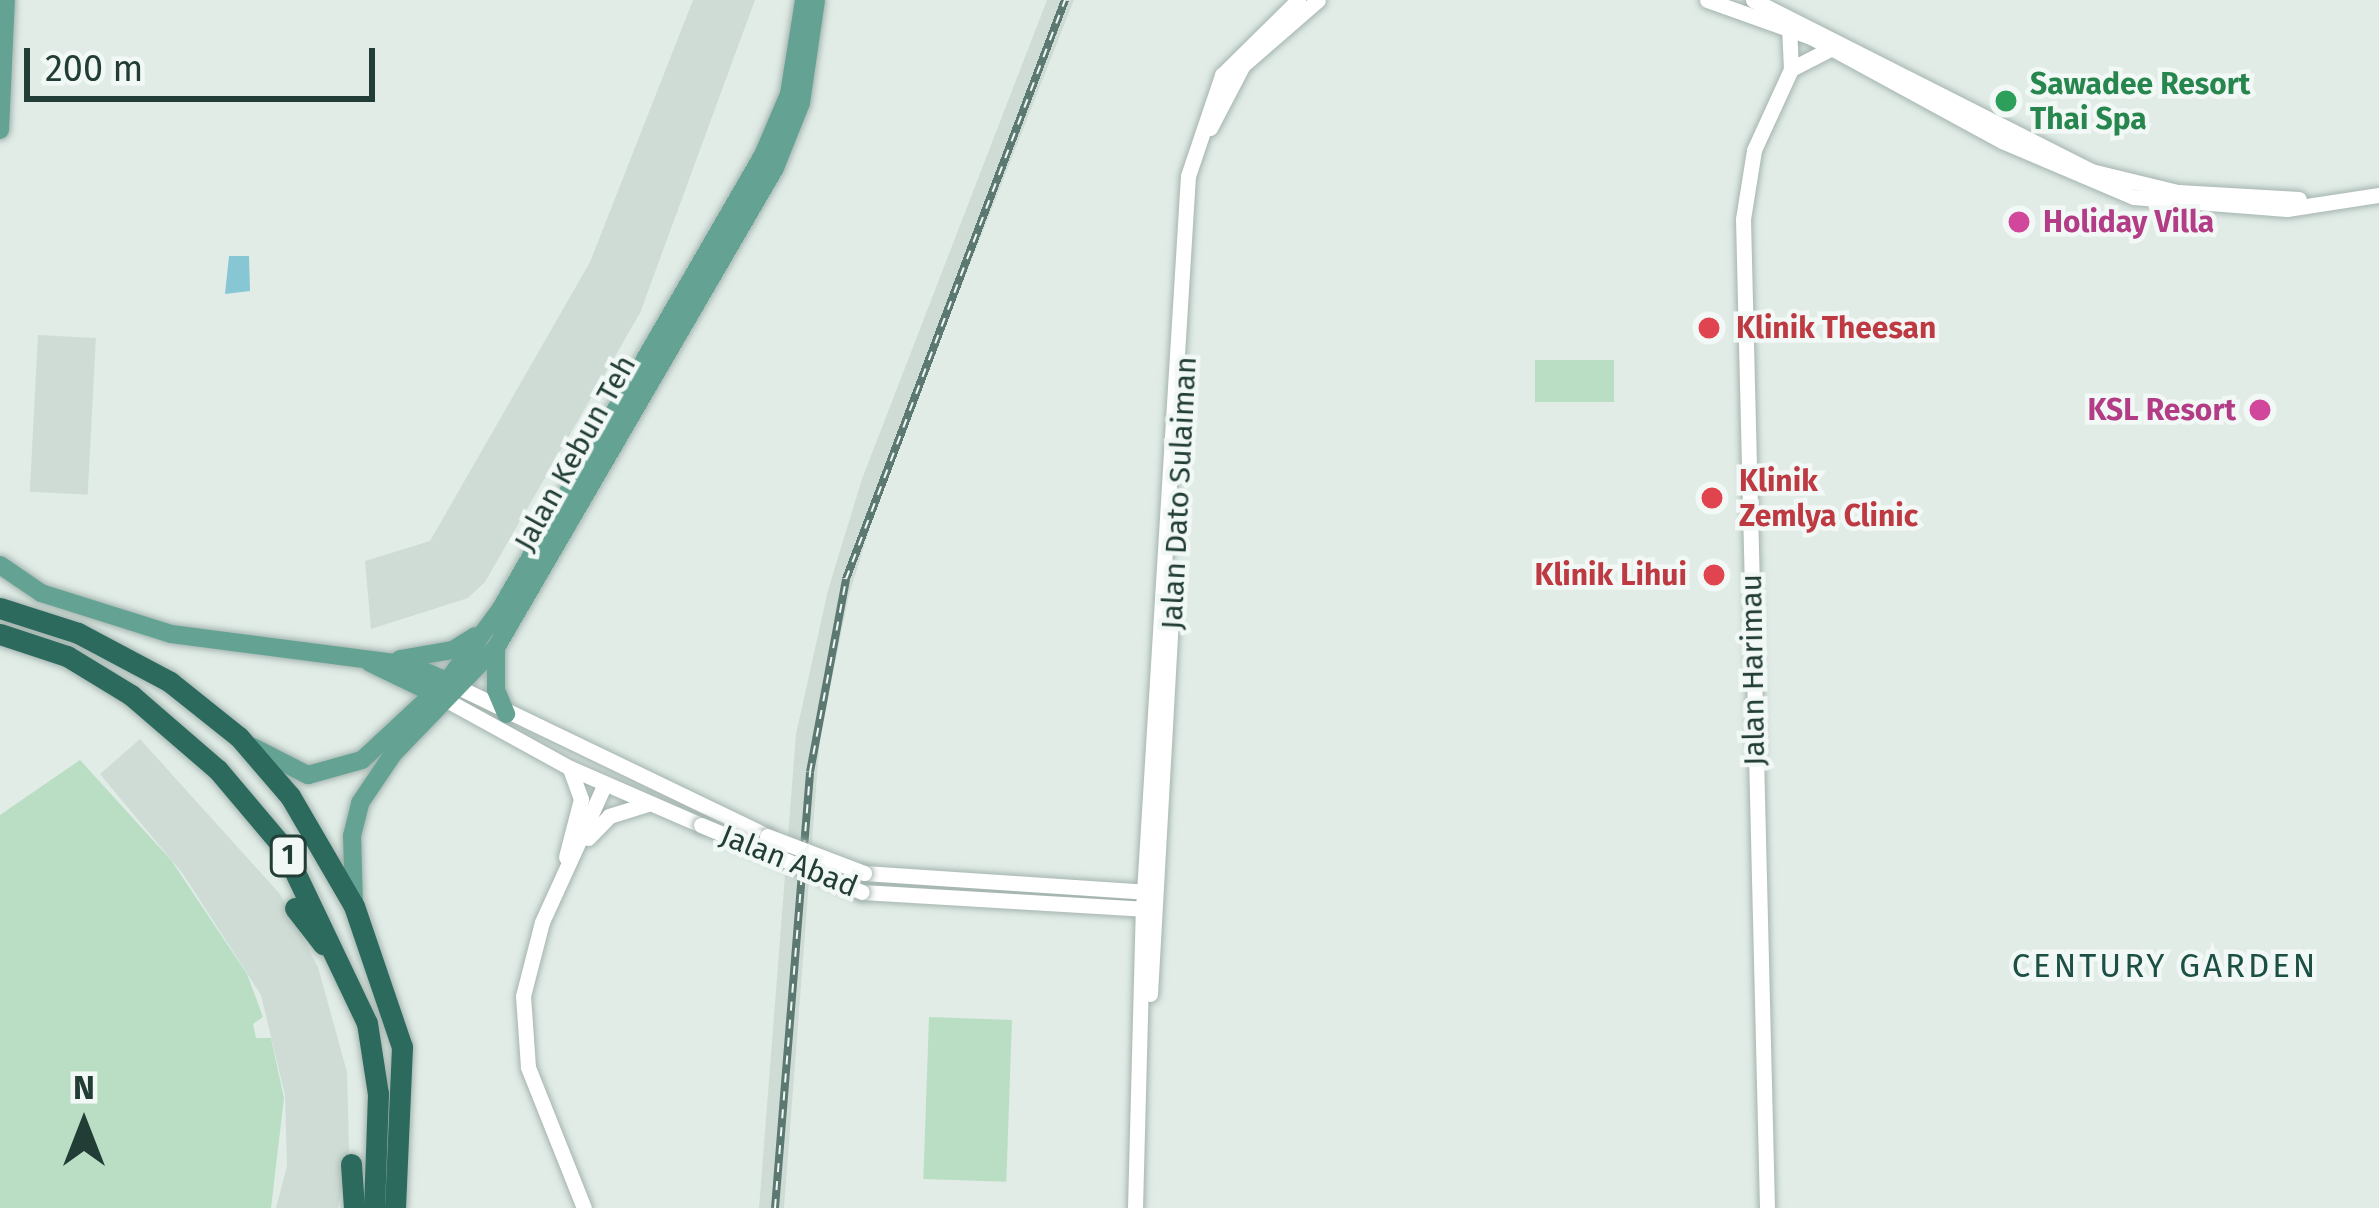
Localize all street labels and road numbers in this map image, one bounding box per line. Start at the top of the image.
street label: Jalan Kebun Teh [506,349,644,557]
street label: Jalan Dato Sulaiman [1154,355,1204,631]
street label: Jalan Harimau [1733,574,1773,766]
street label: Jalan Abad [715,817,863,905]
road number: 1 [267,835,309,877]

